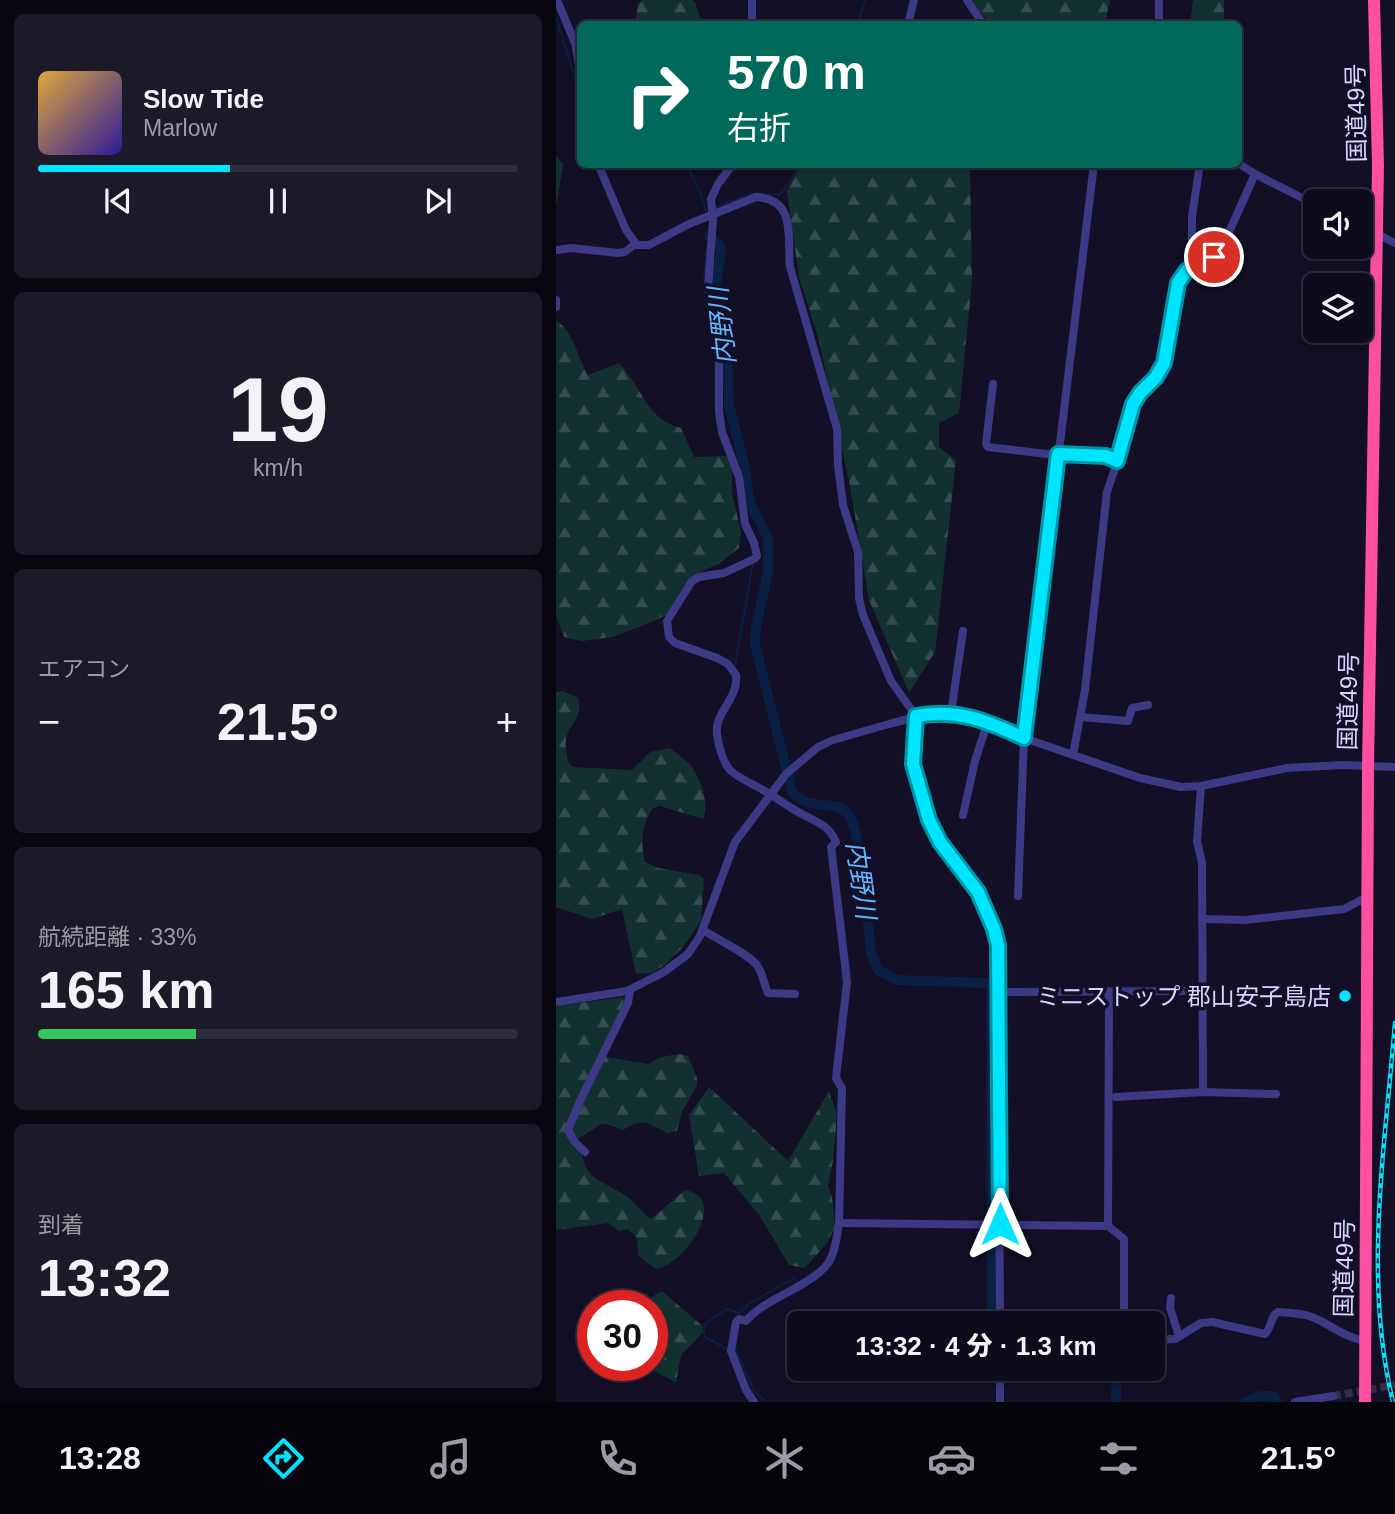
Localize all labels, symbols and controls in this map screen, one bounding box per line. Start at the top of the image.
text: 570 m [727,45,866,99]
icon: right [612,49,703,140]
street label: 国道49号 [1342,63,1370,163]
text: Slow Tide [143,84,264,114]
text: 右折 [727,110,791,146]
text: Marlow [143,115,217,141]
icon: previous [99,182,137,220]
icon: pause [259,182,297,220]
icon: next [419,182,457,220]
map controls [1303,189,1373,343]
button: sound [1303,189,1373,259]
pin [1184,227,1244,287]
icon: arrive [1195,238,1233,276]
button: layers [1303,273,1373,343]
water label: 内野川 [703,283,741,366]
text: 19 [227,359,329,460]
text: km/h [253,455,303,481]
street label: 国道49号 [1334,651,1362,751]
text: エアコン [38,656,130,682]
text: 21.5° [217,693,339,751]
text: − [38,701,60,743]
text: + [496,701,518,743]
water label: 内野川 [841,839,882,924]
text: 航続距離 · 33% [38,924,196,950]
text: 165 km [38,961,214,1019]
place label: ミニストップ 郡山安子島店 [1036,983,1331,1010]
marker: ミニストップ 郡山安子島店 [1337,988,1353,1004]
position arrow [963,1187,1037,1261]
text: 到着 [38,1212,84,1238]
street label: 国道49号 [1330,1218,1358,1318]
text: 13:32 [38,1249,171,1307]
speed limit sign: 30 [577,1290,668,1381]
text: 13:32 · 4 分 · 1.3 km [855,1331,1097,1361]
icon: directions [259,1434,308,1483]
icon: music [426,1434,475,1483]
icon: phone [593,1434,642,1483]
icon: climate [760,1434,809,1483]
icon: car [927,1434,976,1483]
icon: filters [1094,1434,1143,1483]
text: 13:28 [59,1440,141,1476]
text: 21.5° [1261,1440,1336,1476]

